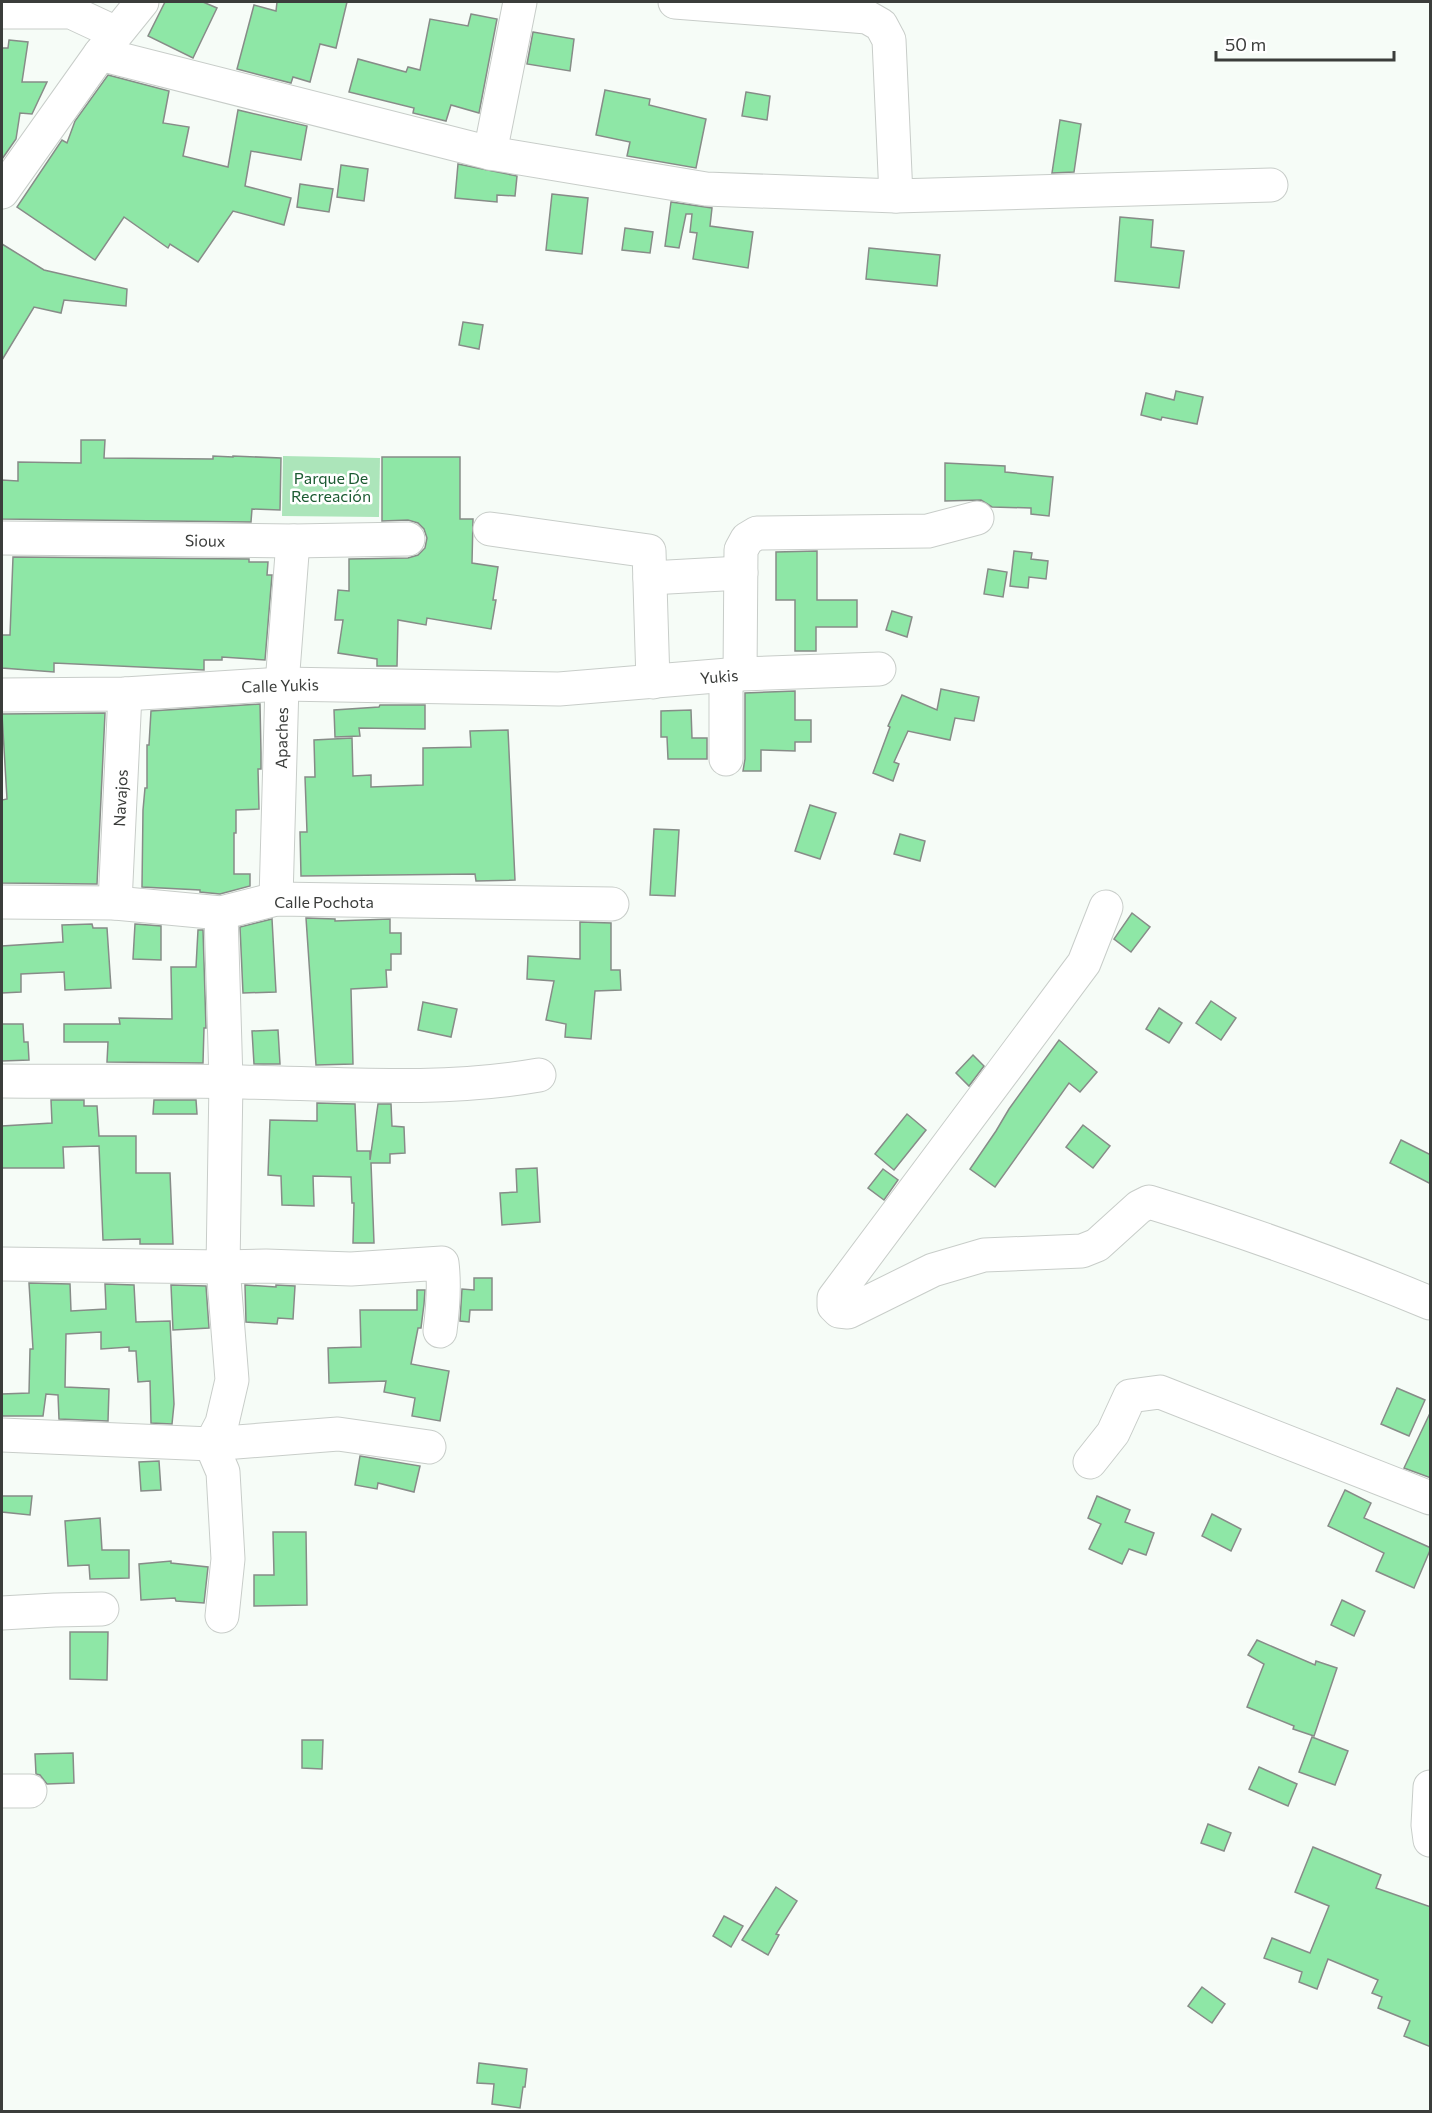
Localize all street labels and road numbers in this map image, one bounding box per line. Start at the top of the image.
street label: Sioux [185,530,226,550]
street label: Yukis [699,665,739,687]
street label: Calle Yukis [241,674,319,696]
street label: Apaches [271,707,291,769]
street label: Navajos [109,769,131,827]
street label: Calle Pochota [274,892,374,911]

